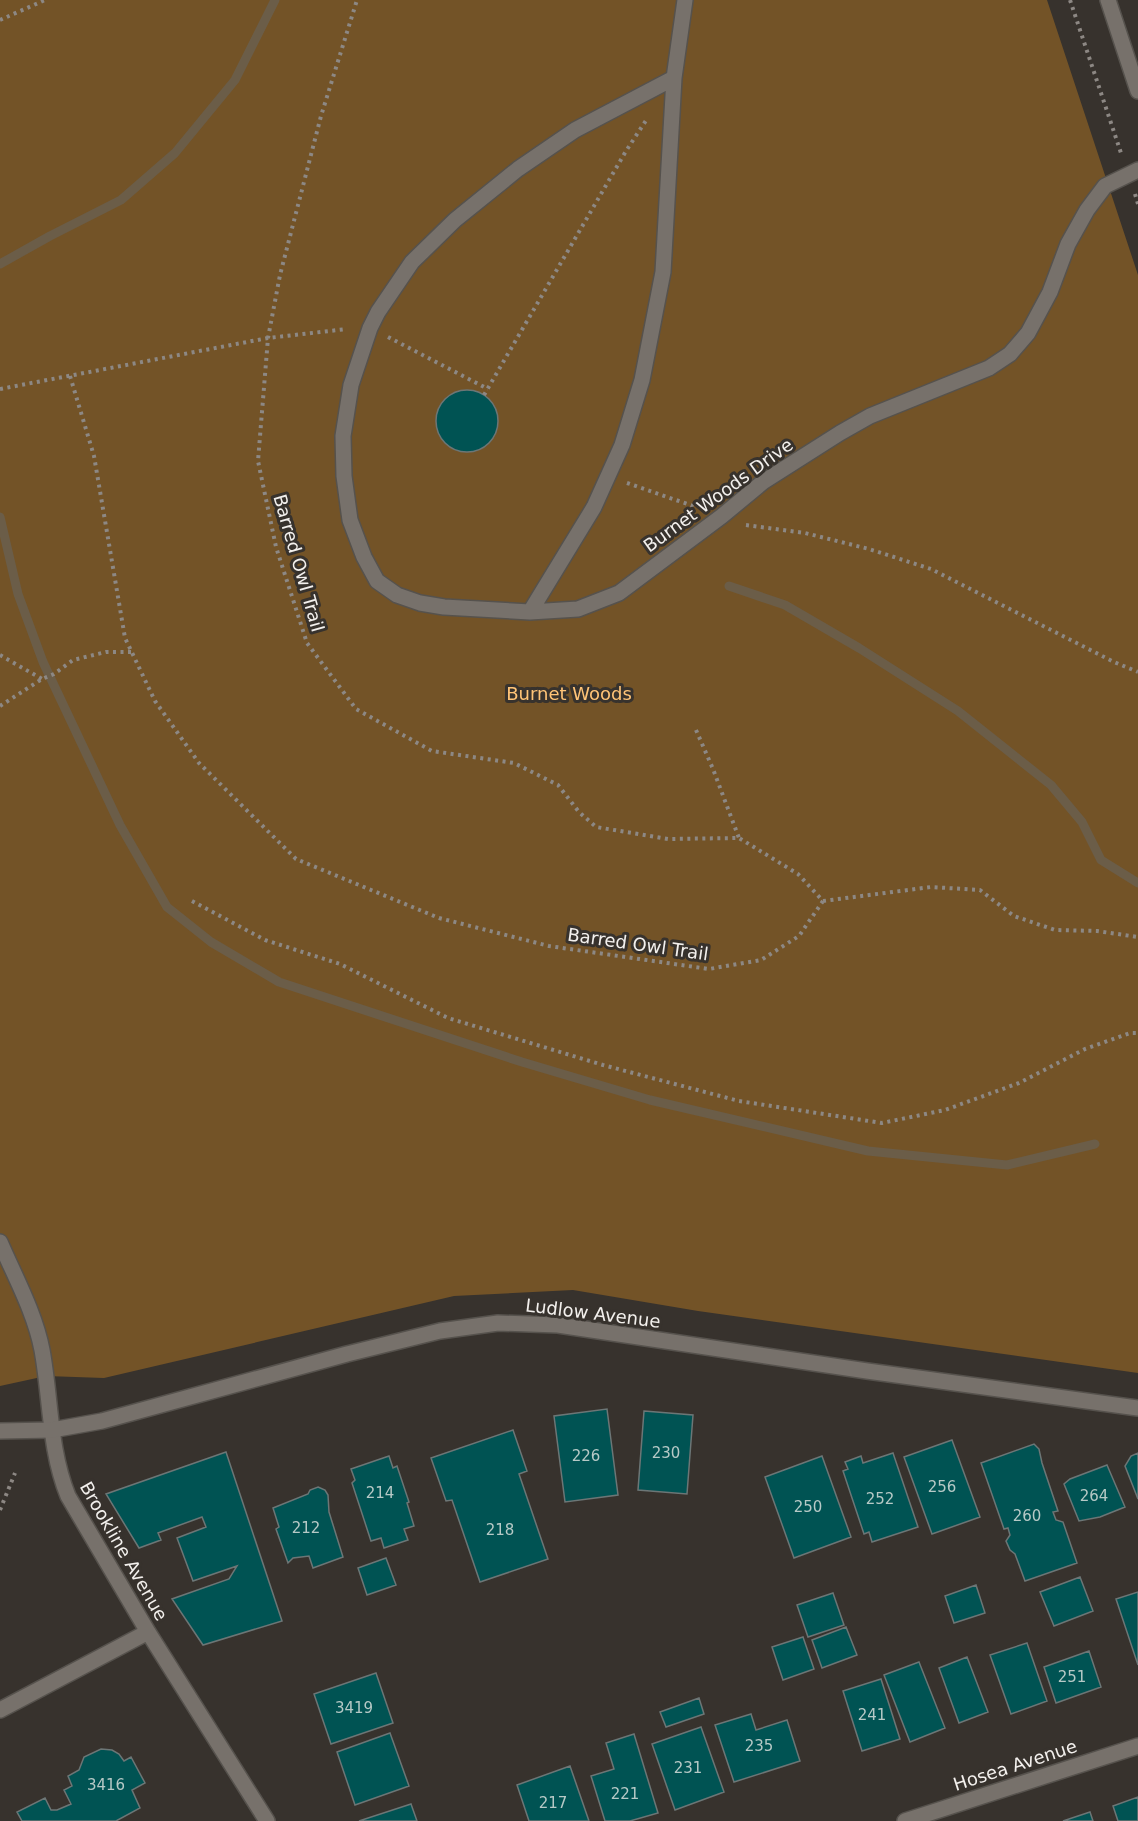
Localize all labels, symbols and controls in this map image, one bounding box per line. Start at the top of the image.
street label: Burnet Woods Drive [639,434,797,556]
street label: Barred Owl Trail [269,492,329,634]
park label: Burnet Woods [506,683,632,704]
street label: Barred Owl Trail [566,924,710,964]
street label: Ludlow Avenue [524,1294,662,1332]
house number: 230 [652,1444,680,1462]
house number: 226 [572,1447,600,1465]
street label: Brookline Avenue [76,1478,172,1624]
house number: 256 [928,1478,956,1496]
house number: 214 [366,1484,394,1502]
house number: 264 [1080,1487,1108,1505]
house number: 252 [866,1490,894,1508]
house number: 250 [794,1498,822,1516]
house number: 260 [1013,1507,1041,1525]
house number: 212 [292,1519,320,1537]
house number: 218 [486,1521,514,1539]
house number: 251 [1058,1668,1086,1686]
house number: 3419 [335,1699,373,1717]
house number: 241 [858,1706,886,1724]
street label: Hosea Avenue [951,1735,1079,1795]
house number: 235 [745,1737,773,1755]
house number: 231 [674,1759,702,1777]
house number: 3416 [87,1776,125,1794]
house number: 221 [611,1785,639,1803]
house number: 217 [539,1794,567,1812]

